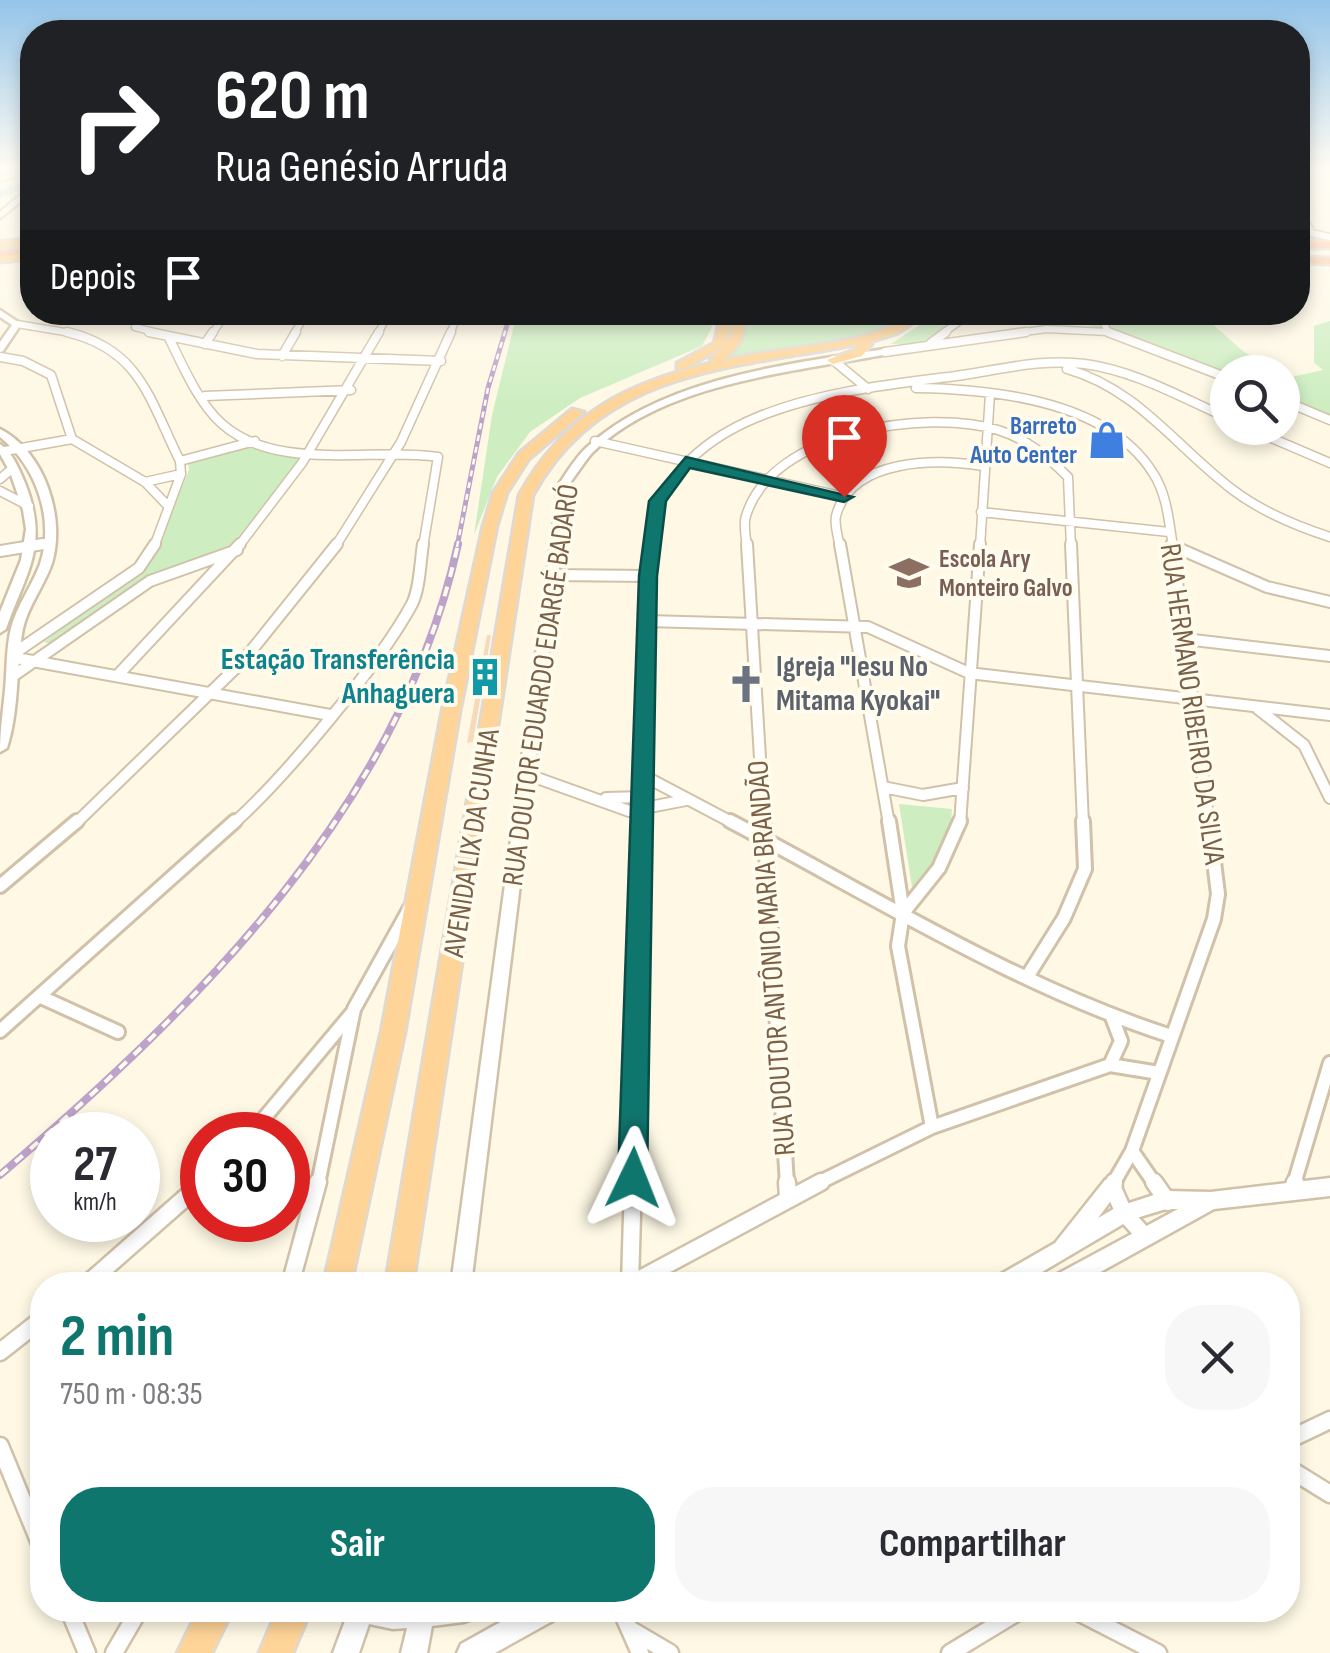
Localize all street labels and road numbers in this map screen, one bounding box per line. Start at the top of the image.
street label: RUA DOUTOR EDUARDO EDARGÉ BADARÓ [495,482,587,888]
street label: RUA HERMANO RIBEIRO DA SILVA [1152,541,1232,867]
street label: AVENIDA LIX DA CUNHA [436,726,508,961]
street label: RUA DOUTOR ANTÔNIO MARIA BRANDÃO [740,759,804,1157]

